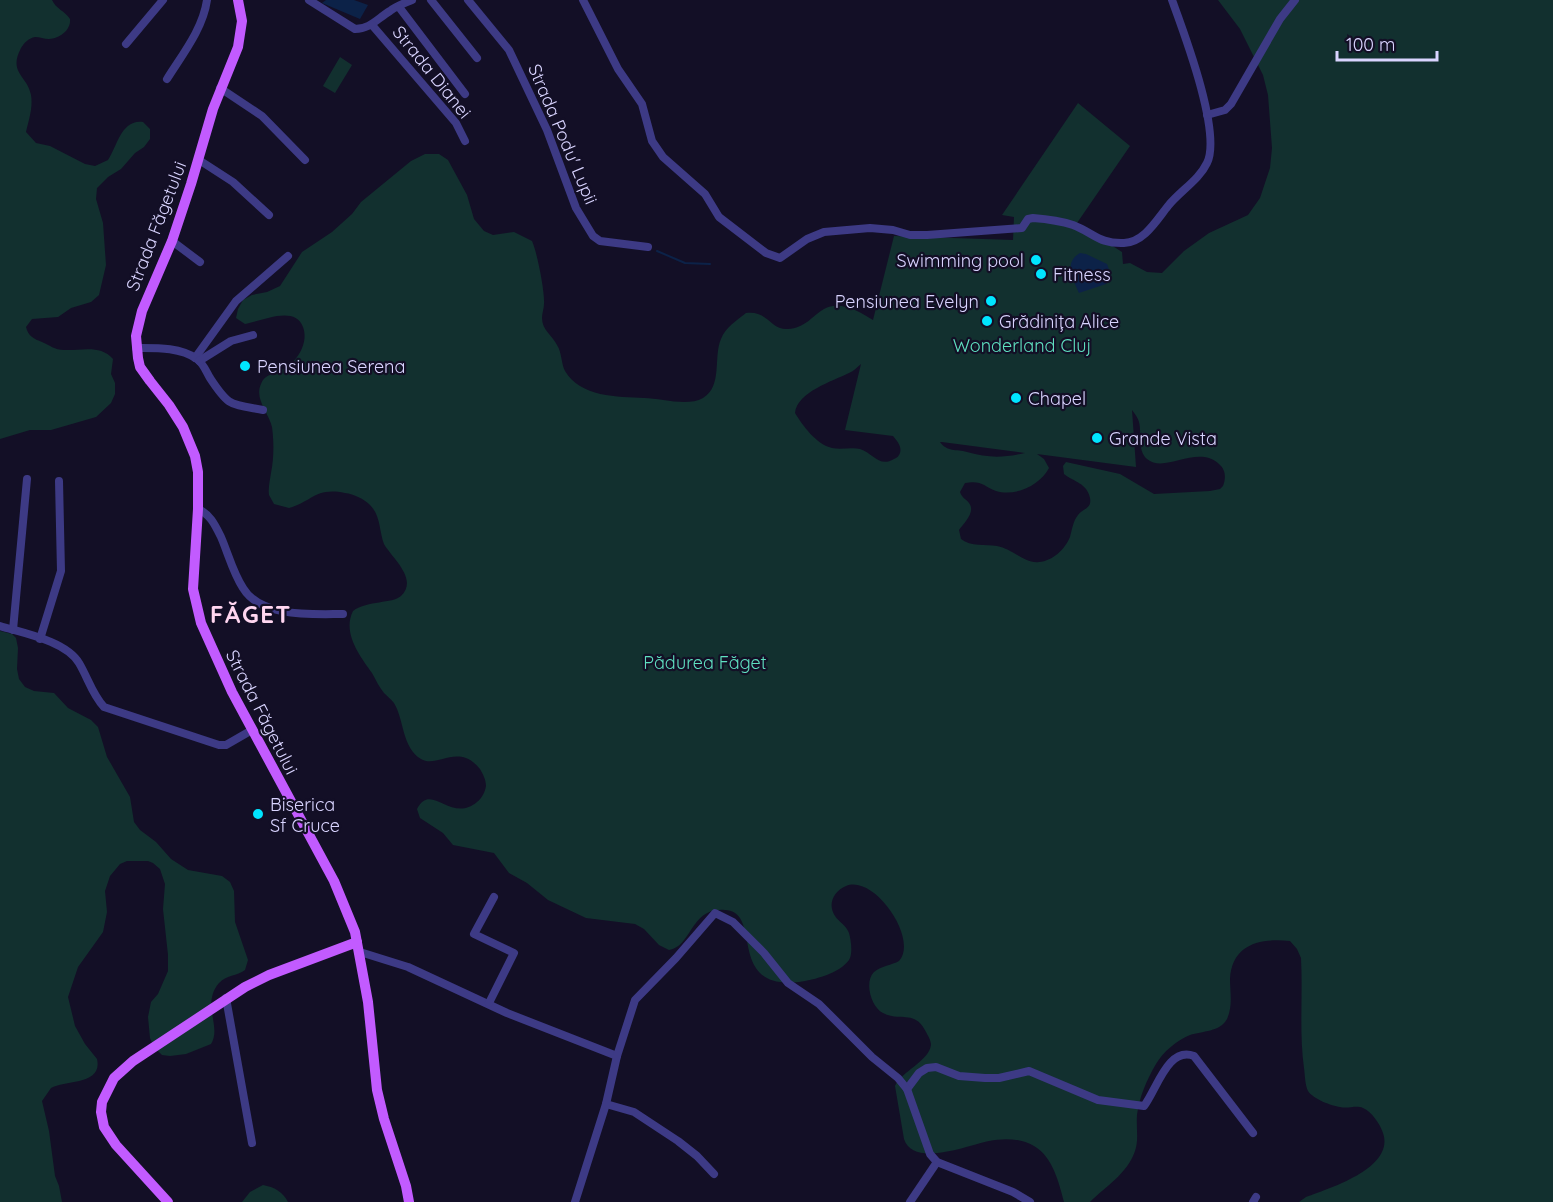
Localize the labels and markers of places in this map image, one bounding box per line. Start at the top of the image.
place label: Swimming pool [896,249,1024,272]
marker: Swimming pool [1029,253,1043,267]
place label: Fitness [1053,263,1111,286]
marker: Fitness [1034,267,1048,281]
place label: Pensiunea Evelyn [835,290,979,313]
marker: Pensiunea Evelyn [984,294,998,308]
place label: Grădinița Alice [999,310,1119,333]
marker: Grădinița Alice [980,314,994,328]
place label: Pensiunea Serena [257,355,405,378]
marker: Pensiunea Serena [238,359,252,373]
place label: Chapel [1028,387,1086,410]
marker: Chapel [1009,391,1023,405]
place label: Grande Vista [1109,427,1217,450]
marker: Grande Vista [1090,431,1104,445]
place label: Biserica Sf Cruce [270,793,340,837]
marker: Biserica Sf Cruce [251,807,265,821]

